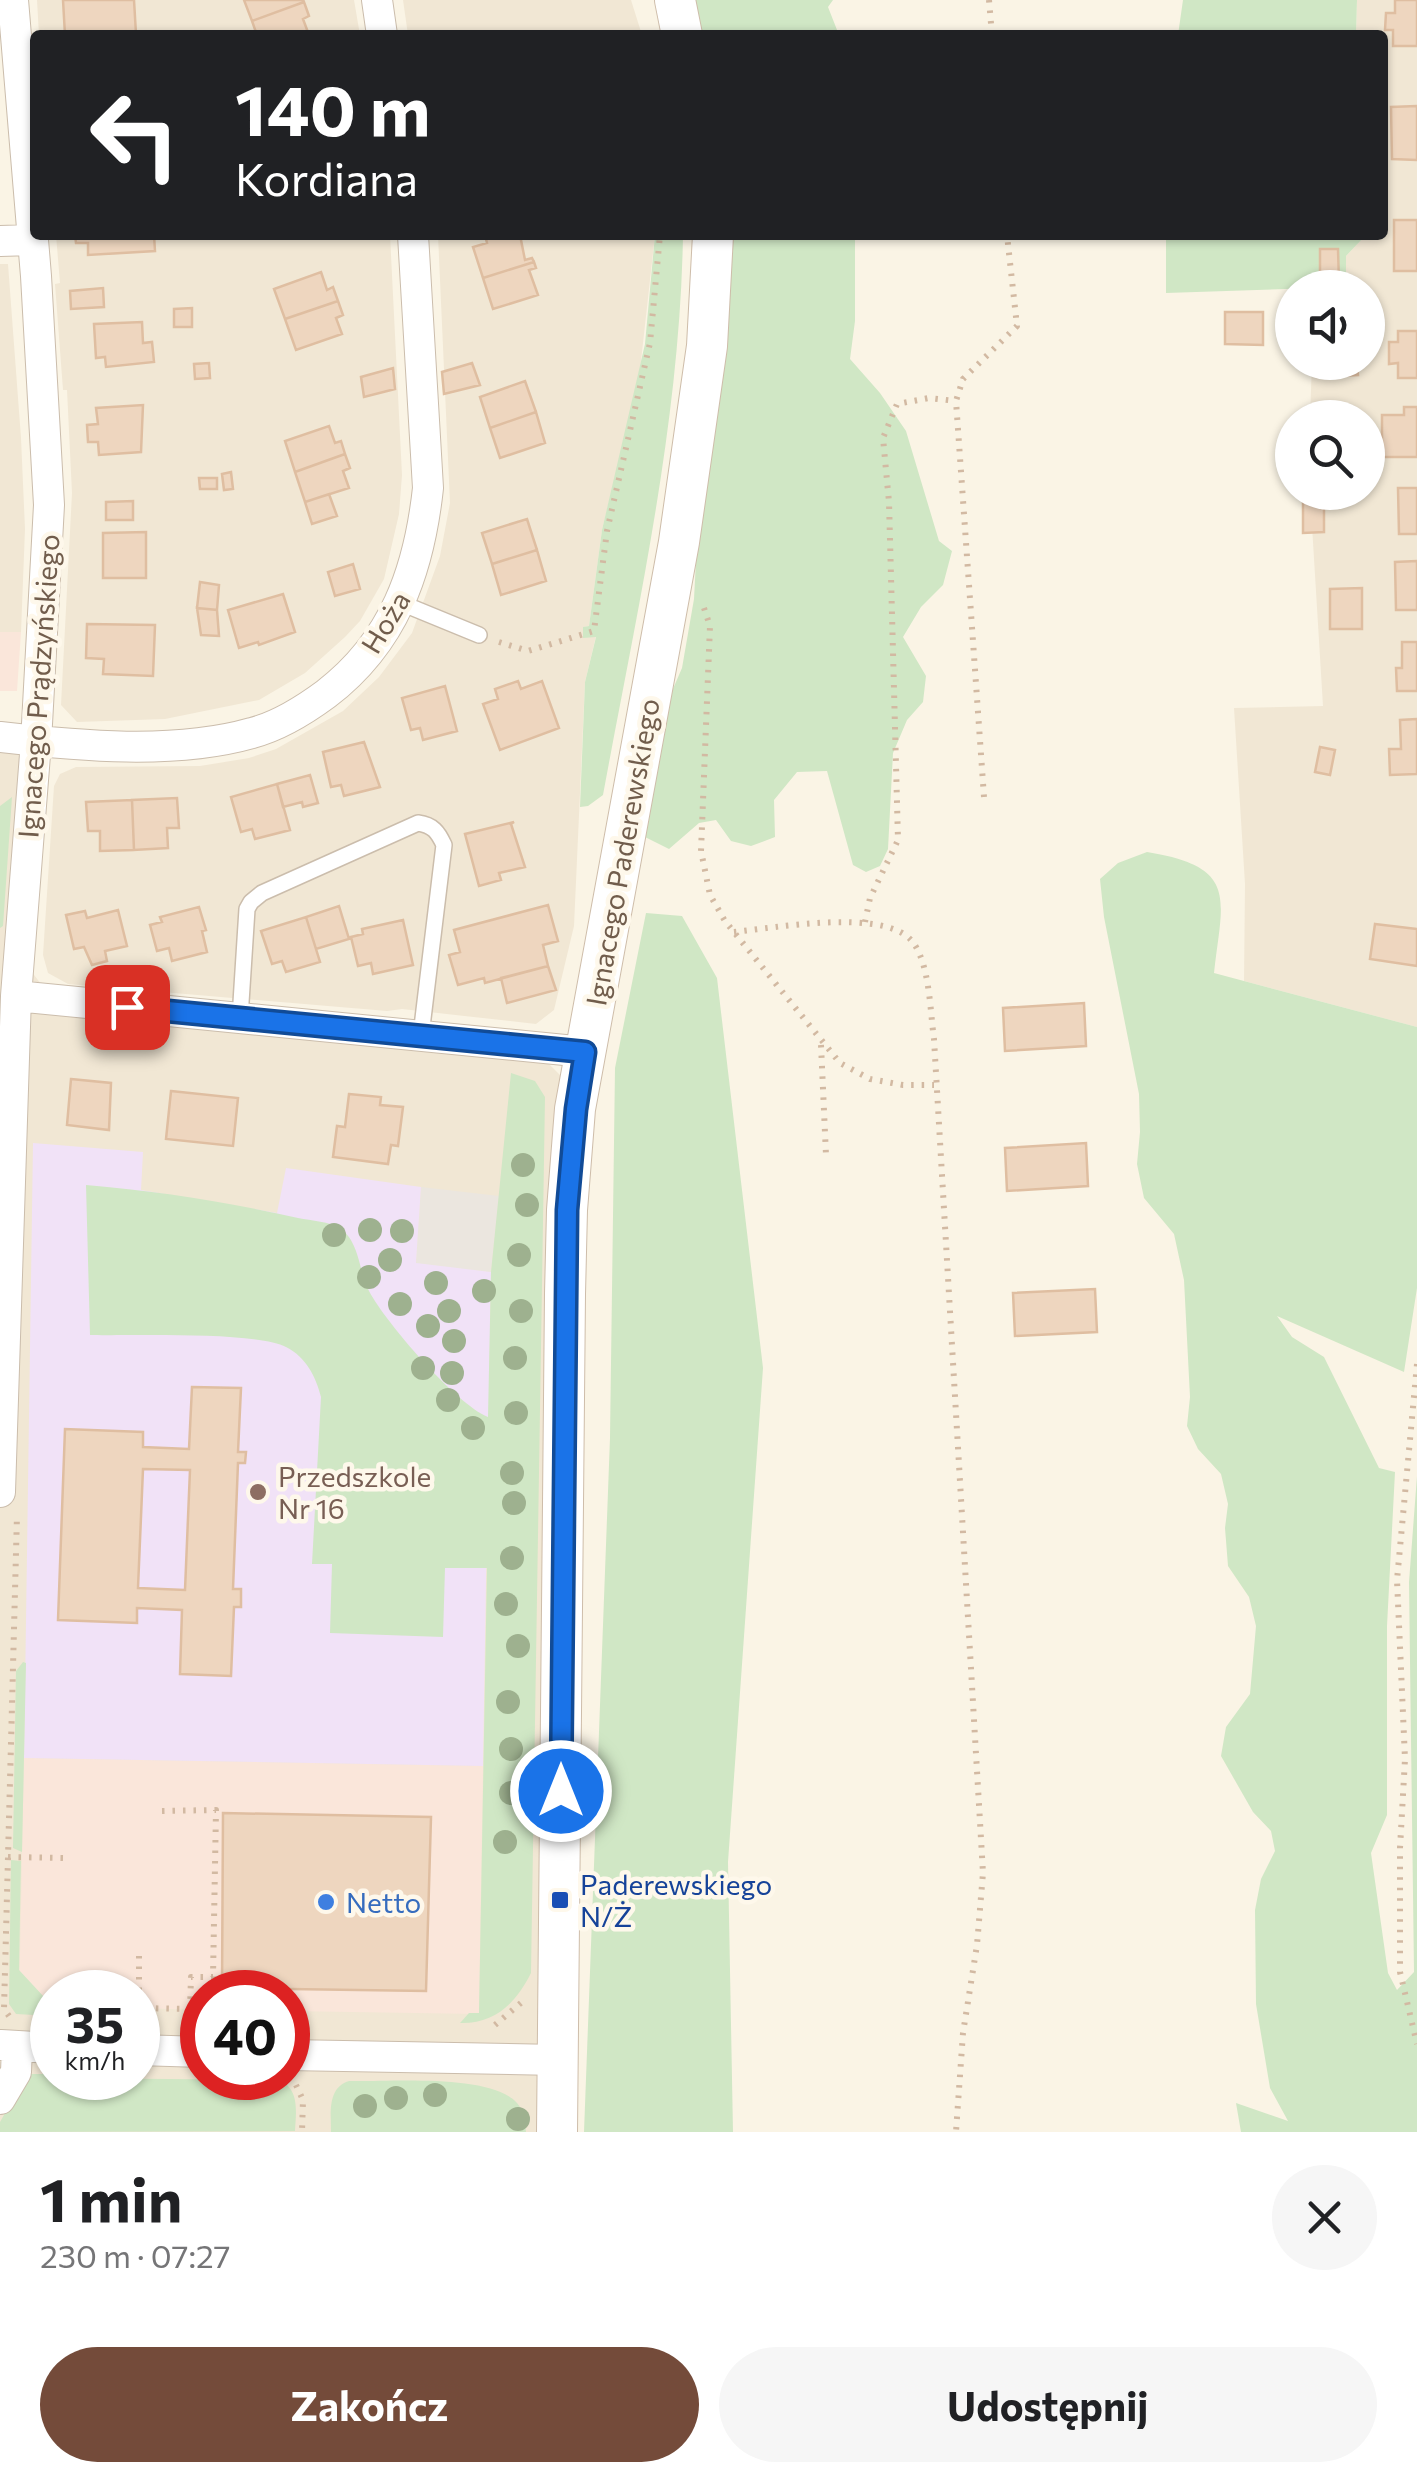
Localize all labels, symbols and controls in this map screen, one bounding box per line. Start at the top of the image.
text: 140 m [235,65,431,150]
icon: left [70,70,200,200]
text: Kordiana [235,150,418,205]
map controls [1275,270,1385,510]
button: sound [1275,270,1385,380]
button: search [1275,400,1385,510]
street label: Ignacego Prądzyńskiego [10,533,66,839]
street label: Hoża [353,585,417,659]
street label: Ignacego Paderewskiego [578,696,666,1008]
pin [85,965,170,1050]
icon: arrive [100,980,155,1035]
place label: Przedszkole Nr 16 [278,1459,431,1525]
marker: Przedszkole Nr 16 [247,1481,269,1503]
position arrow [509,1739,613,1843]
place label: Paderewskiego N/Ż [580,1867,772,1933]
place label: Netto [346,1885,421,1919]
marker: Paderewskiego N/Ż [549,1889,571,1911]
marker: Netto [315,1891,337,1913]
speed limit sign: 40 [180,1970,310,2100]
text: 35 [66,1992,124,2053]
text: km/h [65,2045,125,2075]
text: 1 min [40,2161,182,2234]
button: close [1272,2165,1377,2270]
text: 230 m · 07:27 [40,2235,231,2275]
button: Zakończ [40,2347,699,2462]
button: Udostępnij [719,2347,1377,2462]

